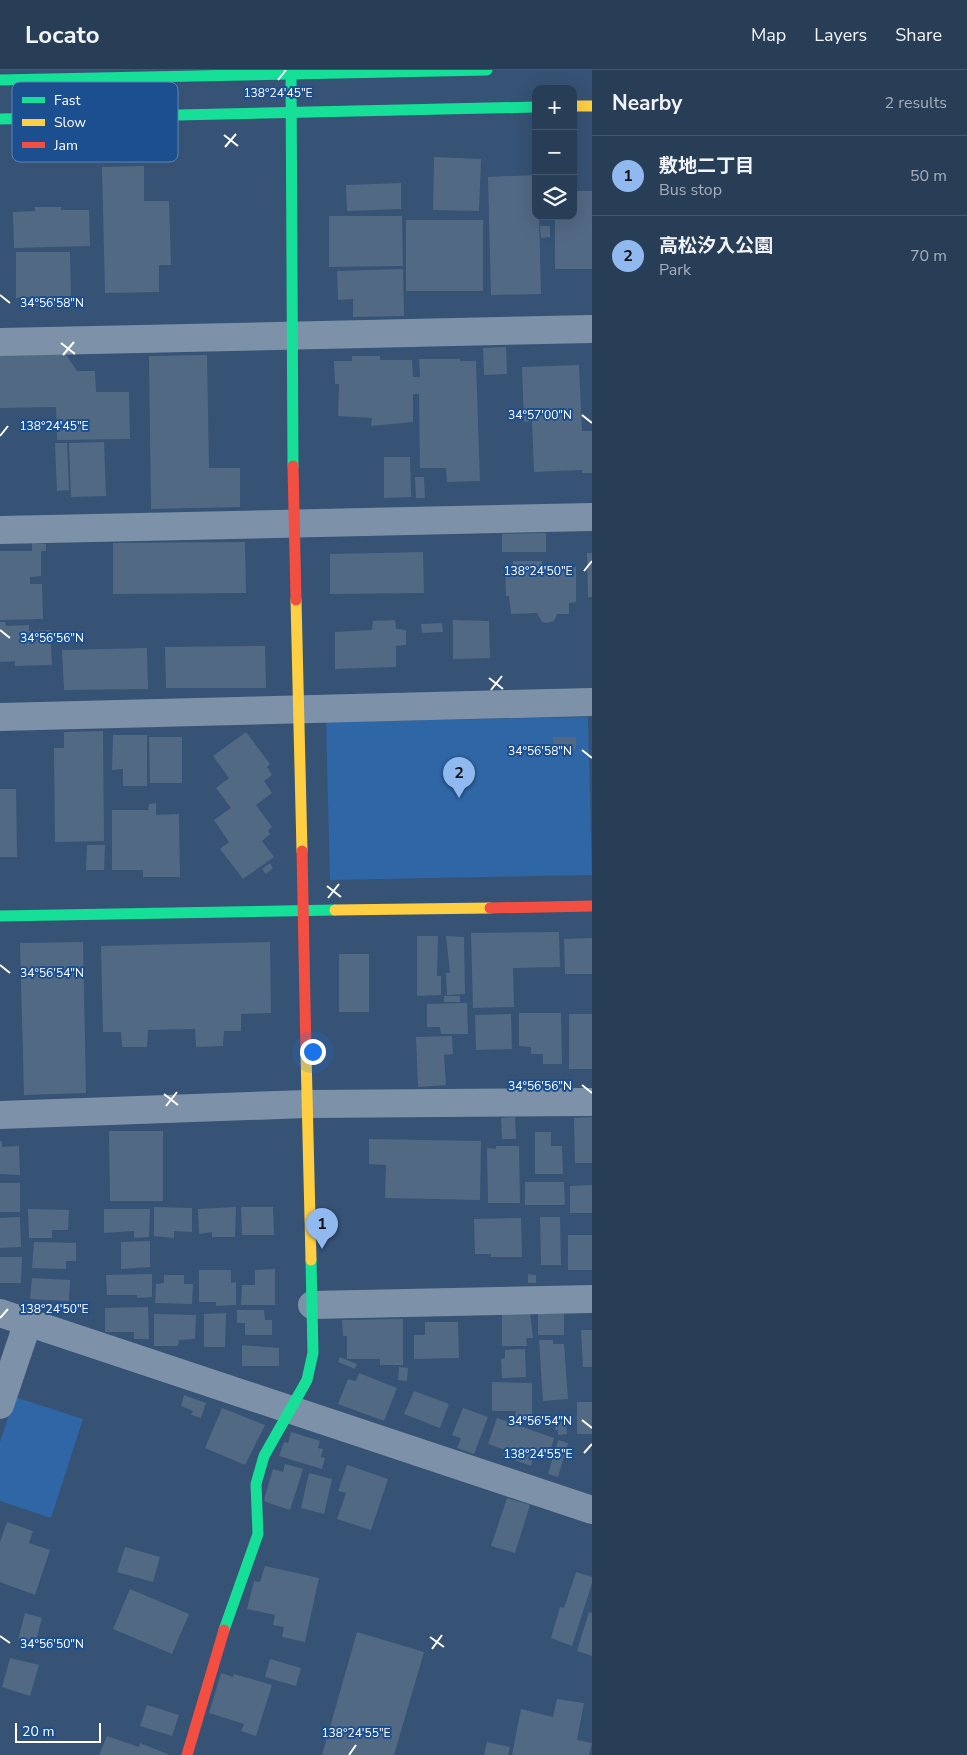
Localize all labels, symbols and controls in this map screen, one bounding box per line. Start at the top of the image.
text: Locato [25,19,100,51]
text: Map [751,23,786,47]
text: Layers [814,23,867,47]
text: Share [895,23,942,47]
legend [12,82,178,162]
text: 138°24'45"E [243,85,313,101]
map controls [532,85,577,220]
button: + [532,85,577,130]
text: Nearby [612,89,682,117]
text: Fast [54,91,80,110]
text: 2 results [885,92,947,114]
text: Slow [54,113,86,132]
button: − [532,130,577,175]
text: Jam [53,136,78,155]
text: 敷地二丁目 [659,153,754,179]
text: 1 [623,165,633,187]
text: 50 m [910,165,947,187]
button: layers [532,175,577,220]
text: Bus stop [659,179,722,201]
text: 高松汐入公園 [659,233,773,259]
text: 2 [623,245,633,267]
text: 70 m [910,245,947,267]
text: Park [659,259,691,281]
text: 34°56'58"N [20,295,84,311]
text: 34°57'00"N [508,407,572,423]
text: 138°24'45"E [19,418,89,434]
text: 138°24'50"E [503,563,573,579]
text: 34°56'56"N [20,630,84,646]
text: 34°56'58"N [508,743,572,759]
pin: 2 [443,757,475,798]
text: 34°56'54"N [20,965,84,981]
your location [300,1039,326,1065]
text: 34°56'56"N [508,1078,572,1094]
pin: 1 [306,1208,338,1249]
text: 138°24'50"E [19,1301,89,1317]
text: 34°56'54"N [508,1413,572,1429]
text: 138°24'55"E [503,1446,573,1462]
text: 34°56'50"N [20,1636,84,1652]
scale bar [15,1720,101,1743]
text: 20 m [22,1722,54,1741]
text: 138°24'55"E [321,1725,391,1741]

